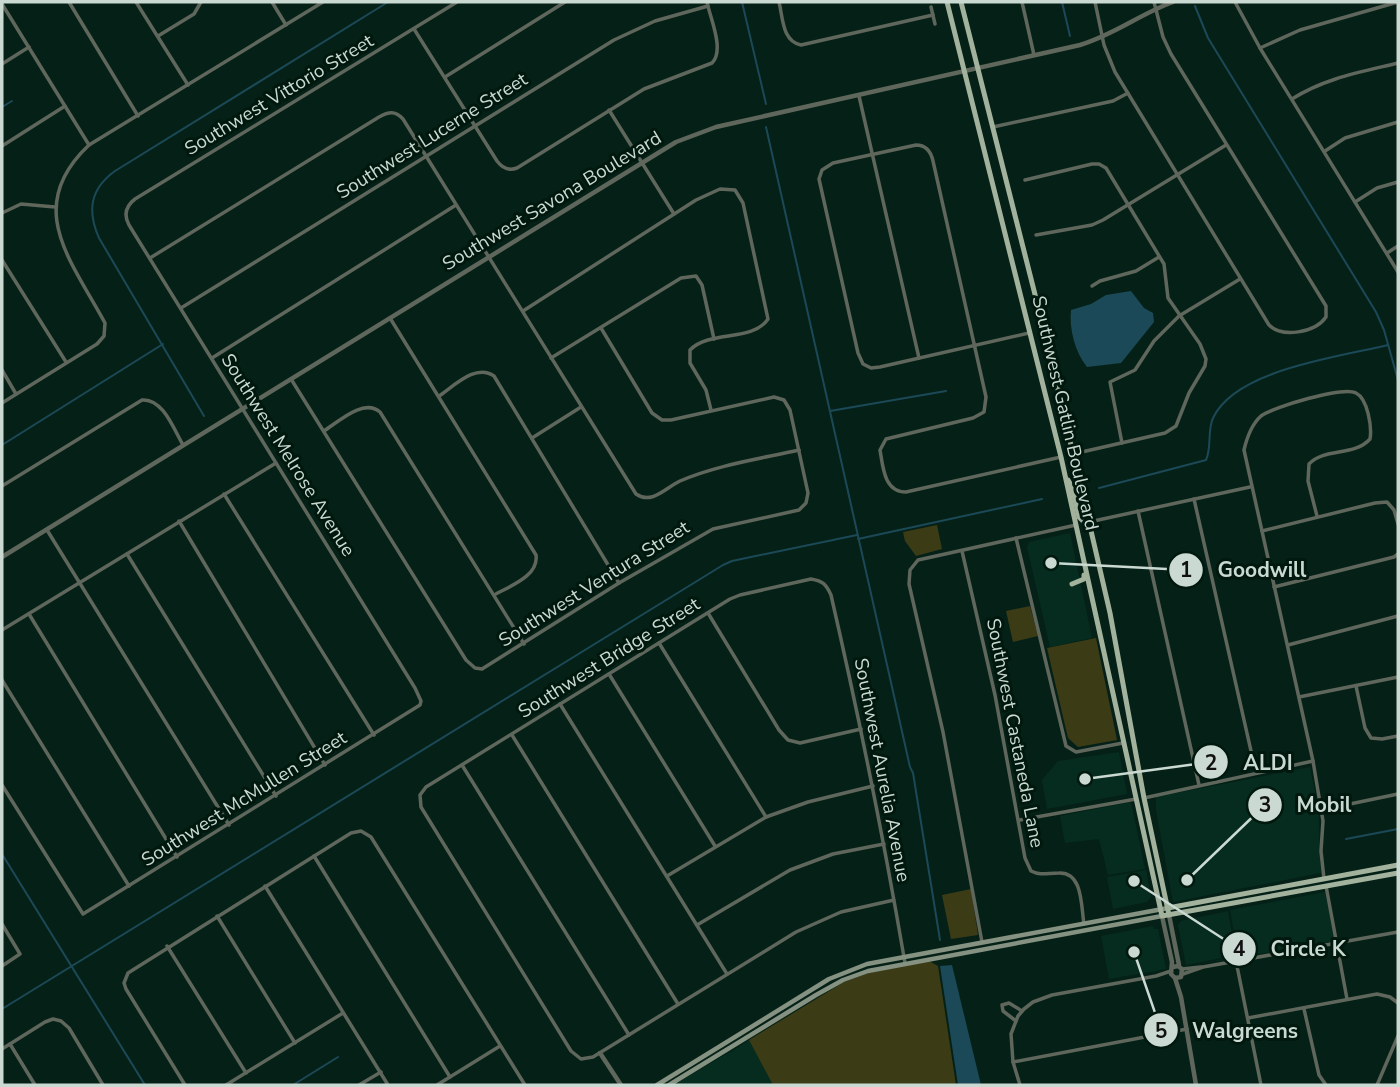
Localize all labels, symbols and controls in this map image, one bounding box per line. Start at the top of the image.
street label: Southwest Vittorio Street [180,28,379,162]
street label: Southwest Lucerne Street [332,66,533,206]
street label: Southwest Savona Boulevard [438,125,666,277]
street label: Southwest Gatlin Boulevard [1025,293,1105,533]
street label: Southwest Melrose Avenue [215,349,361,561]
street label: Southwest Ventura Street [494,514,695,653]
callout: Goodwill [1168,549,1320,591]
text: 1 [1180,556,1192,584]
text: Goodwill [1218,556,1307,584]
street label: Southwest Bridge Street [513,591,705,725]
street label: Southwest Castaneda Lane [980,616,1050,850]
street label: Southwest Aurelia Avenue [848,656,916,884]
street label: Southwest McMullen Street [136,725,352,873]
callout: ALDI [1194,741,1306,783]
text: 2 [1205,749,1217,777]
text: ALDI [1243,749,1293,777]
callout: Mobil [1247,784,1365,826]
text: 3 [1259,791,1271,819]
text: Mobil [1297,791,1352,819]
callout: Circle K [1221,928,1359,970]
text: 4 [1233,935,1246,963]
text: Circle K [1270,935,1347,963]
callout: Walgreens [1143,1009,1312,1051]
text: 5 [1155,1017,1167,1045]
text: Walgreens [1192,1017,1298,1045]

